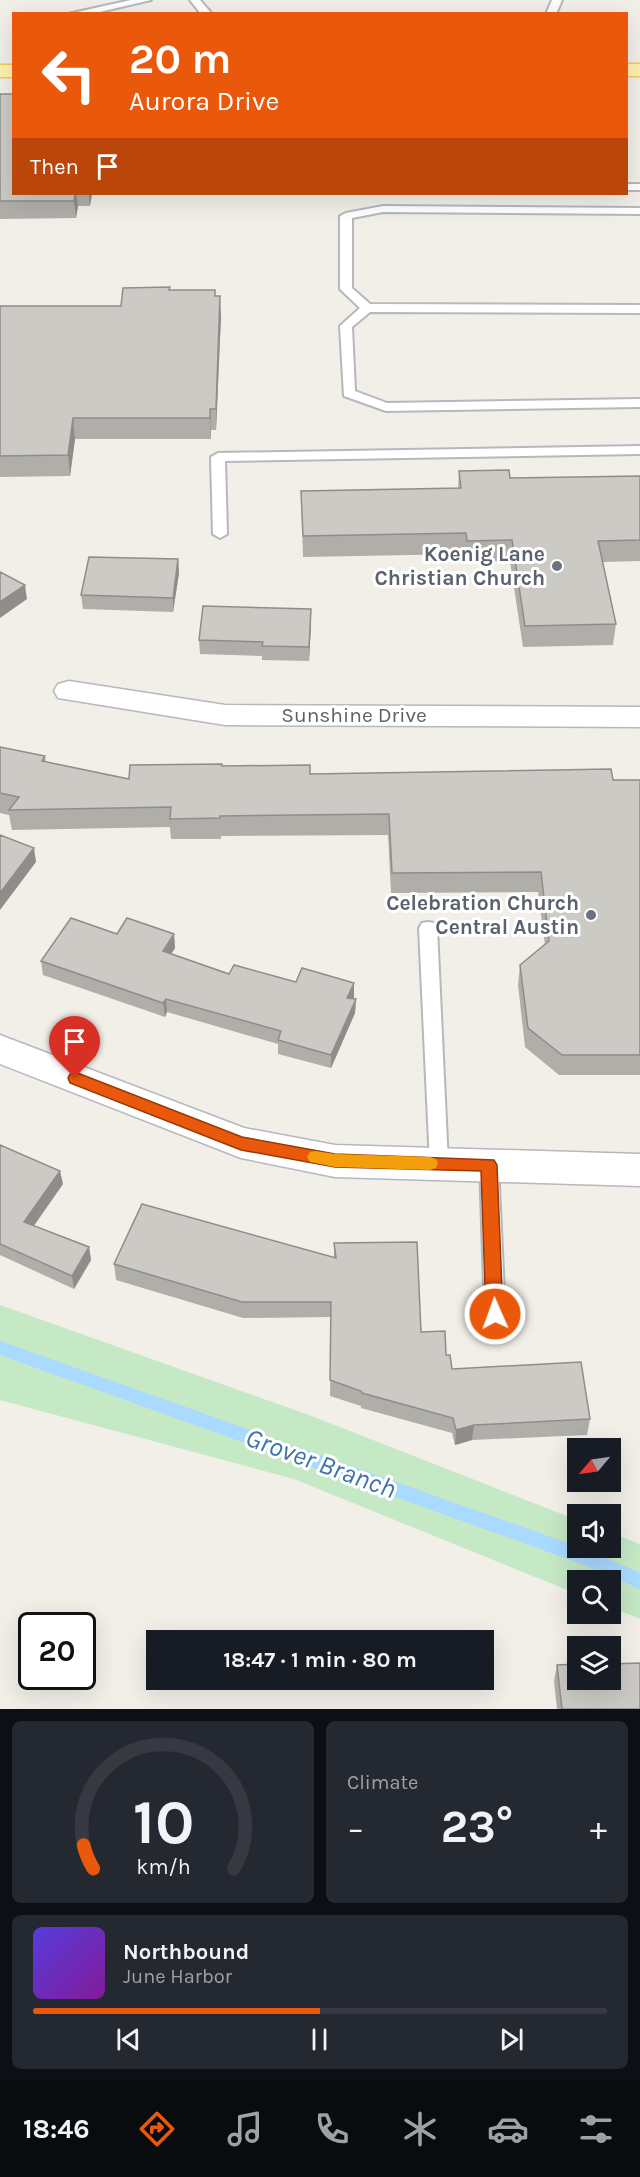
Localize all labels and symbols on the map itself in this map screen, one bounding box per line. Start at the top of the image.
place label: Koenig Lane Christian Church [375,542,545,590]
marker: Koenig Lane Christian Church [550,559,564,573]
street label: Sunshine Drive [281,703,427,727]
place label: Celebration Church Central Austin [386,891,579,939]
marker: Celebration Church Central Austin [584,908,598,922]
pin [49,1016,100,1078]
position arrow [463,1282,527,1346]
water label: Grover Branch [241,1421,401,1505]
north arrow [567,1438,621,1492]
speed limit sign: 20 [18,1612,96,1690]

